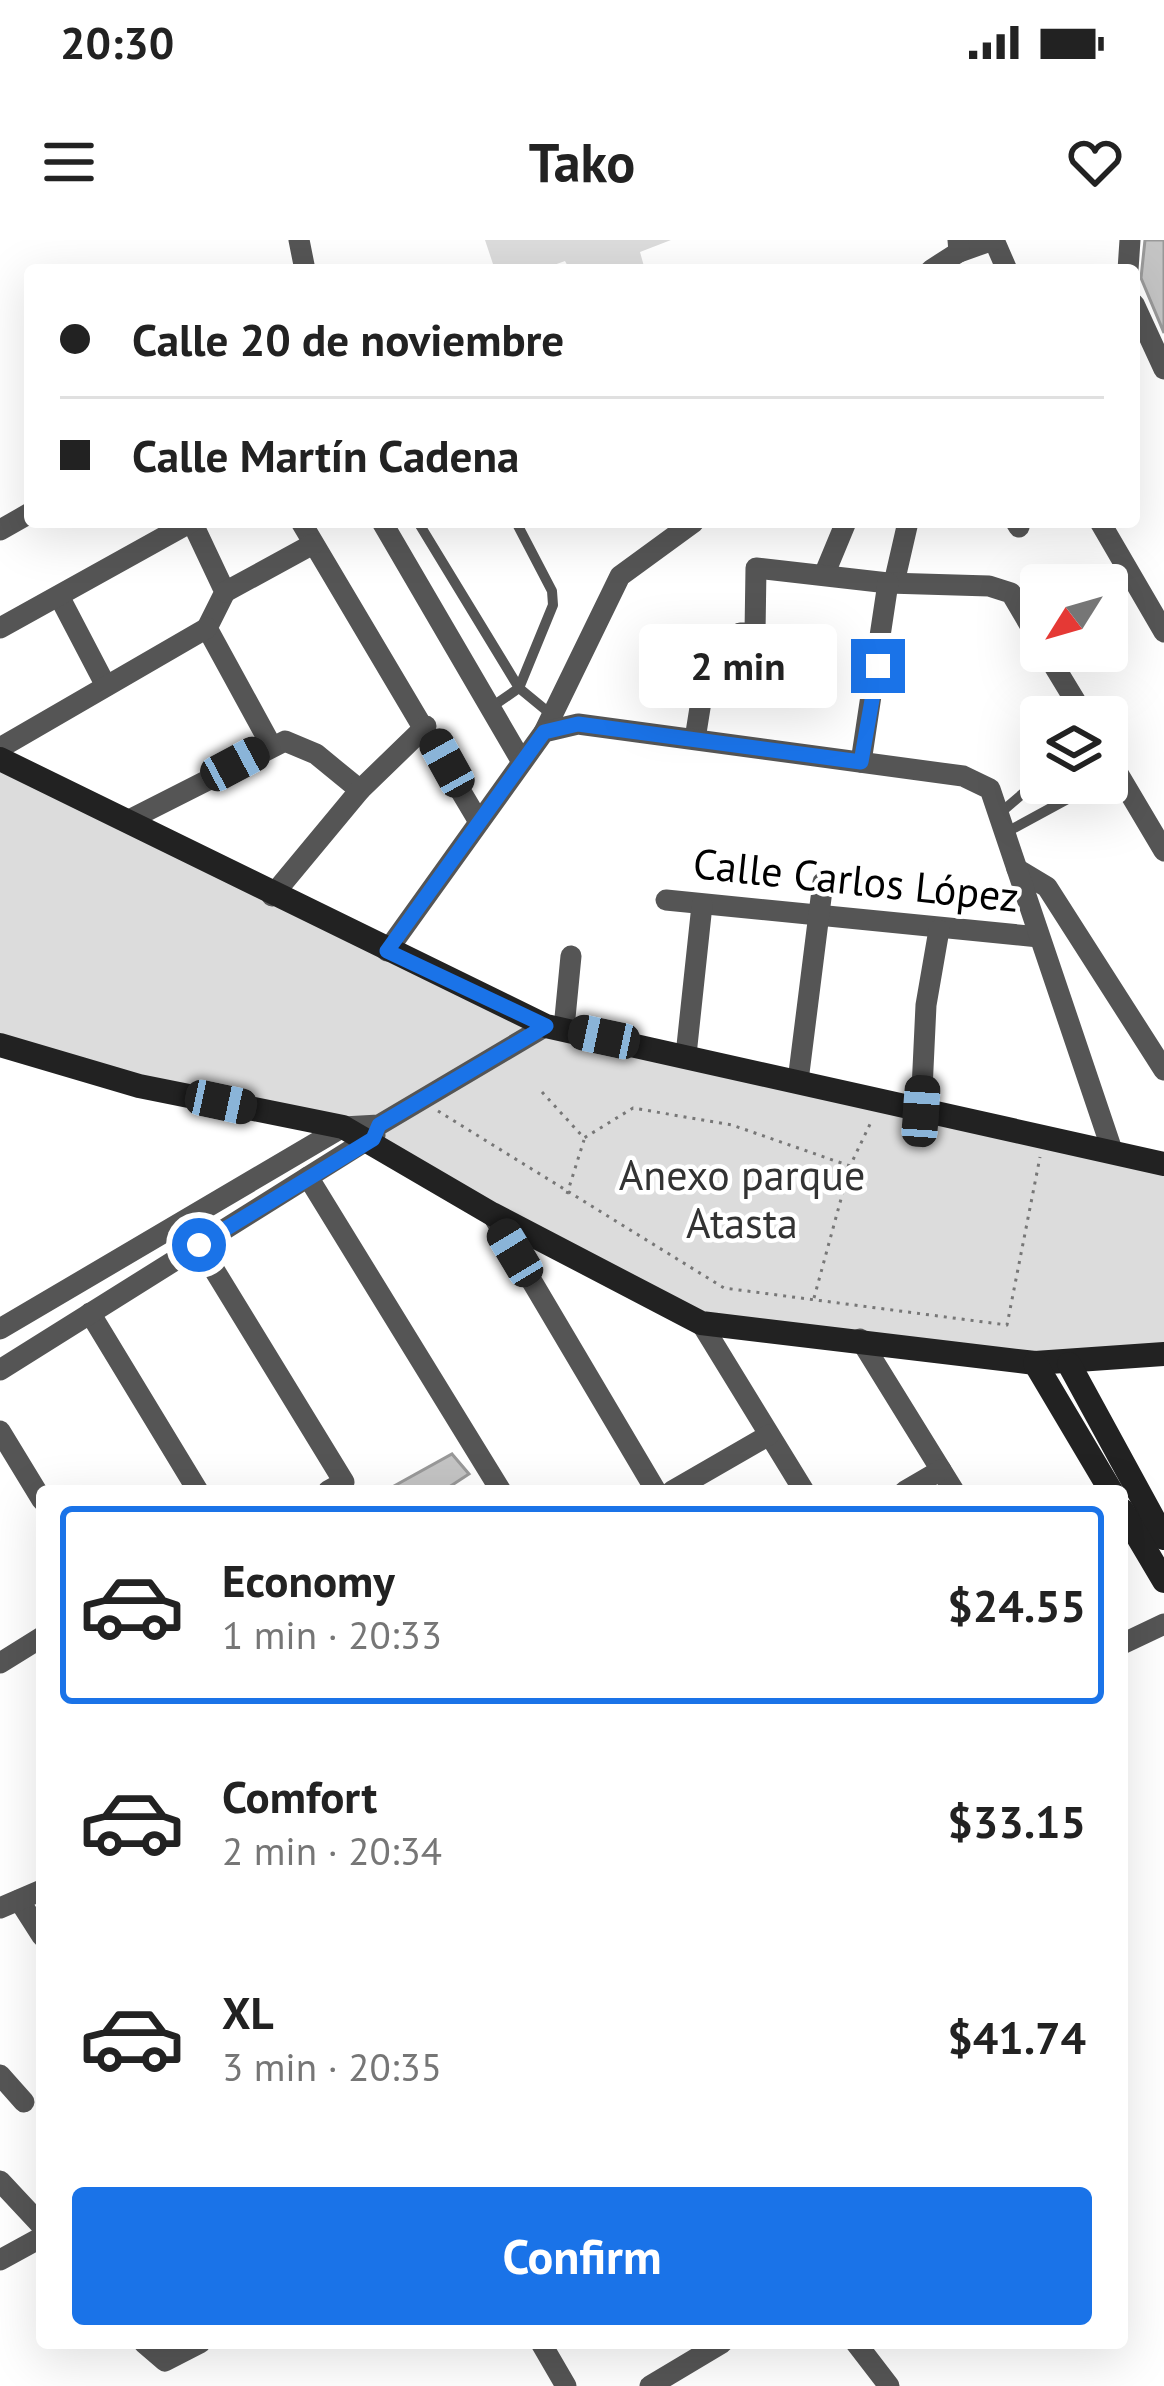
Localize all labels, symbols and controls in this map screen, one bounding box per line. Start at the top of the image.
text: 20:30 [60,13,174,71]
text: Tako [529,127,635,197]
icon: menu [36,129,102,195]
icon: heart [1062,129,1128,195]
text: Calle 20 de noviembre [132,310,564,368]
text: Calle Martín Cadena [132,426,519,484]
north arrow [1020,564,1128,672]
map controls [1020,564,1128,804]
callout: 2 min [638,624,836,708]
route end [851,639,905,693]
text: 2 min [690,640,786,691]
button: layers [1020,696,1128,804]
car [414,723,480,803]
car [195,731,275,797]
street label: Calle Carlos López [690,835,1022,924]
car [565,1012,643,1062]
car [901,1074,941,1148]
car [182,1077,260,1127]
park label: Anexo parque Atasta [619,1147,865,1250]
car [481,1213,549,1293]
route start [172,1218,226,1272]
icon: car [78,1551,186,1659]
text: Economy [222,1551,395,1609]
text: $24.55 [947,1576,1086,1634]
text: 1 min · 20:33 [222,1609,442,1660]
icon: car [78,1767,186,1875]
text: Comfort [222,1767,377,1825]
text: $33.15 [947,1792,1086,1850]
text: 2 min · 20:34 [222,1825,442,1876]
icon: car [78,1983,186,2091]
text: XL [222,1983,274,2041]
text: $41.74 [947,2008,1086,2066]
text: 3 min · 20:35 [222,2041,442,2092]
button: Confirm [72,2187,1092,2325]

